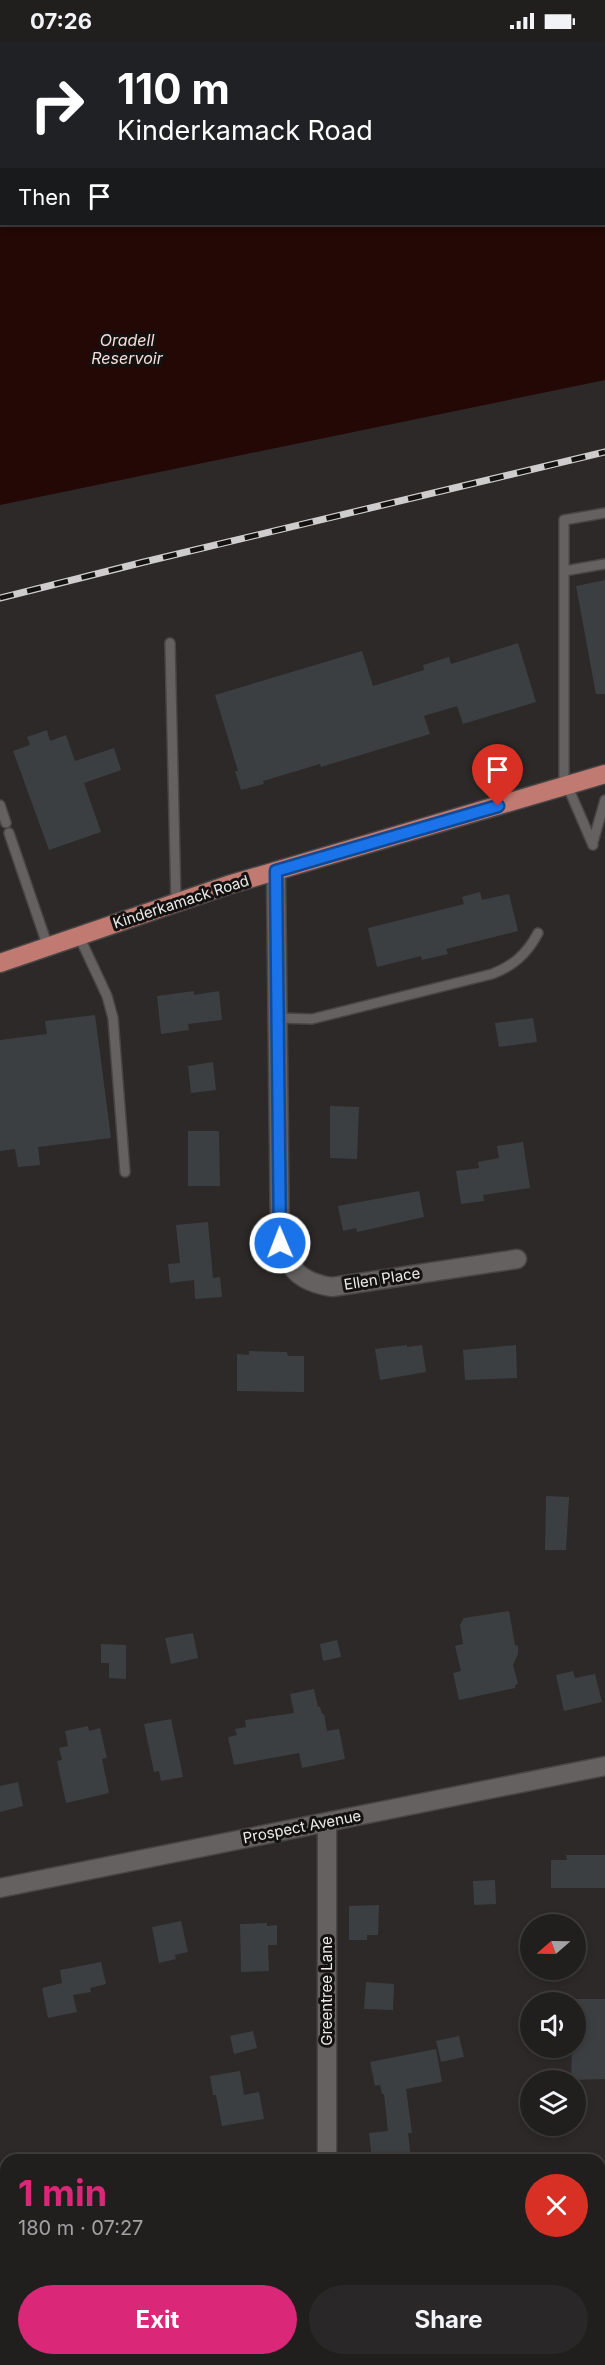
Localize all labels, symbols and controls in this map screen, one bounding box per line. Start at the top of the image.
text: 07:26 [30,8,92,34]
text: 110 m [117,63,230,114]
icon: right [18,66,96,144]
text: Kinderkamack Road [117,114,373,147]
icon: arrive [83,180,116,213]
text: Then [18,184,71,210]
water label: Oradell Reservoir [91,330,164,368]
pin [472,744,523,806]
icon: arrive [481,753,514,786]
street label: Kinderkamack Road [110,871,251,933]
position arrow [248,1211,312,1275]
street label: Ellen Place [342,1263,421,1294]
street label: Prospect Avenue [241,1806,363,1847]
north arrow [520,1914,586,1980]
map controls [520,1914,586,2136]
street label: Greentree Lane [317,1936,336,2046]
button: sound [520,1992,586,2058]
button: layers [520,2070,586,2136]
text: 1 min [18,2171,107,2215]
button: close [525,2174,588,2237]
text: 180 m · 07:27 [18,2216,143,2240]
button: Exit [18,2285,297,2354]
button: Share [309,2285,588,2354]

